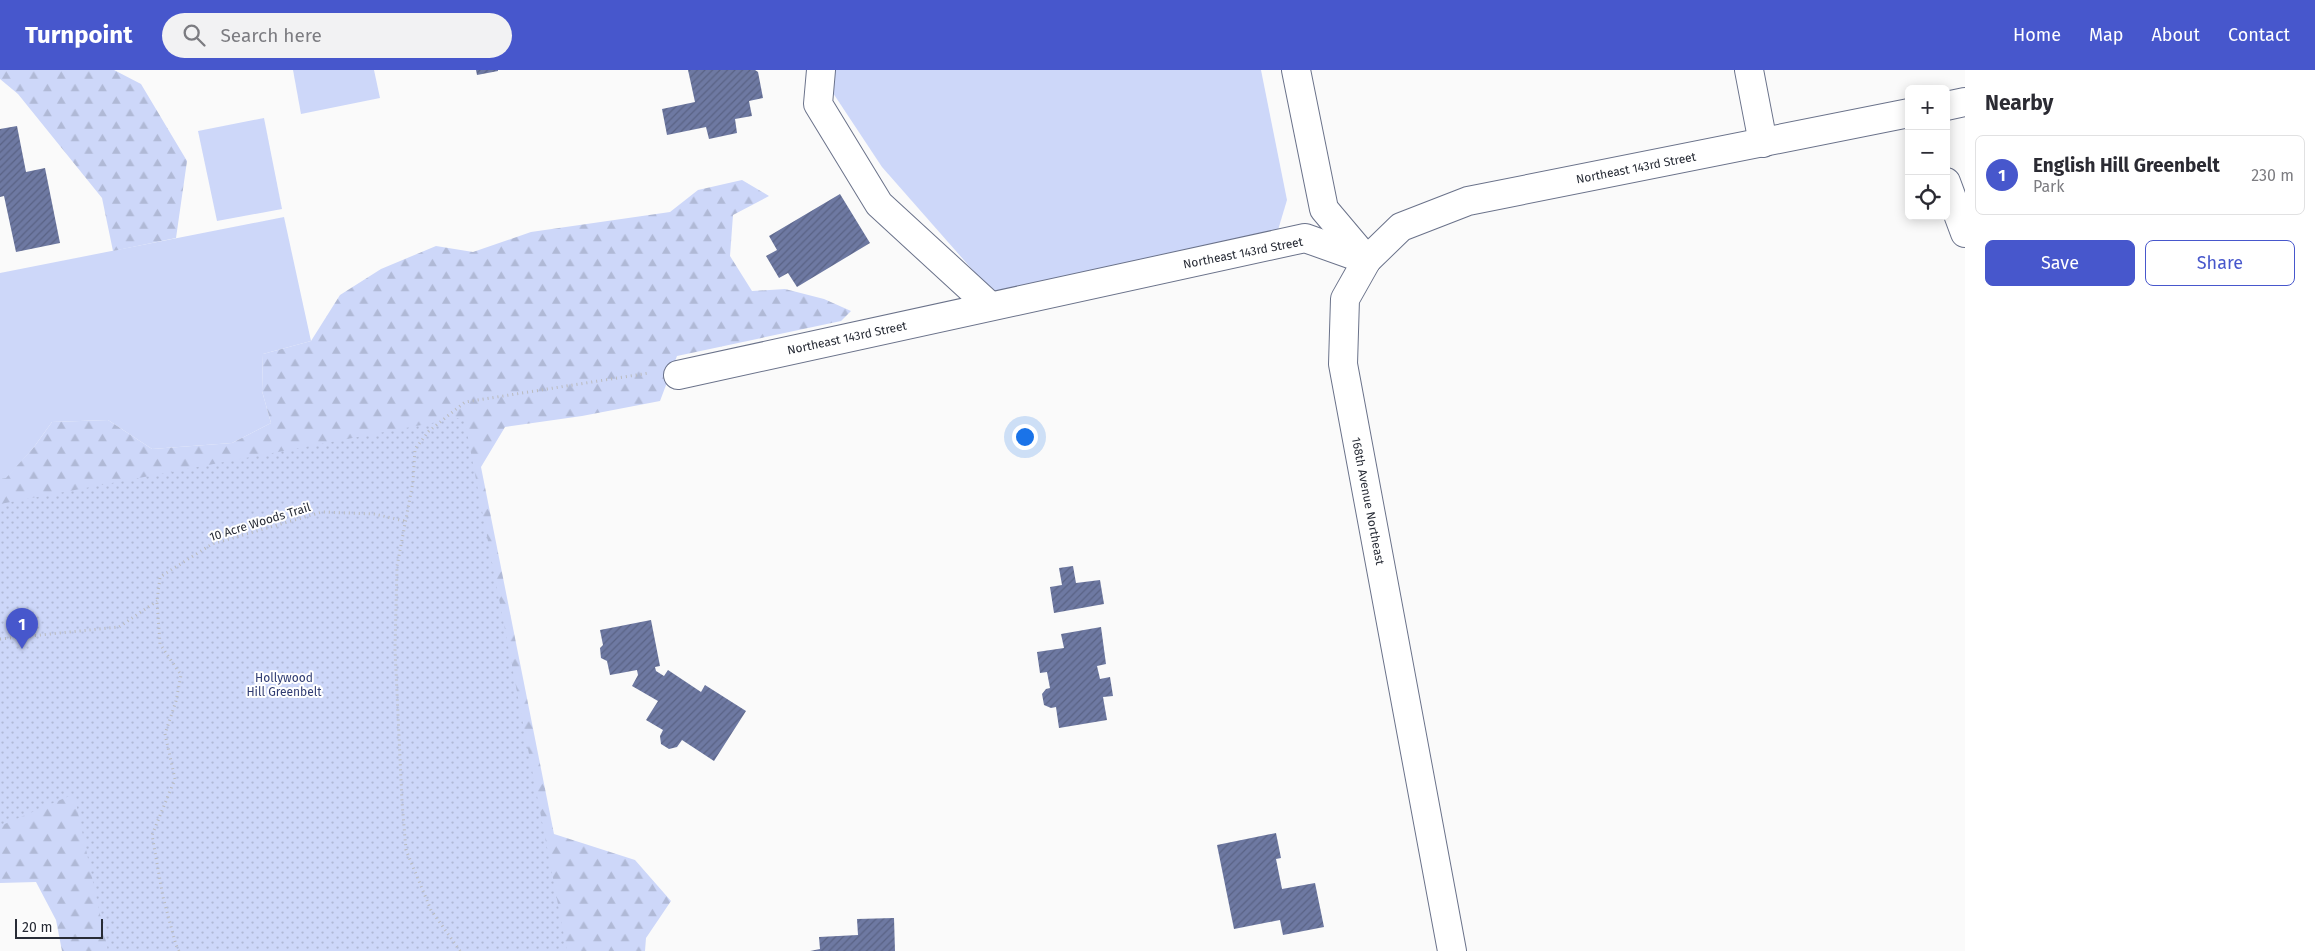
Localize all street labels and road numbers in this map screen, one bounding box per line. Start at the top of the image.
street label: Northeast 143rd Street [1575,149,1698,186]
street label: Northeast 143rd Street [1182,234,1305,271]
street label: Northeast 143rd Street [786,318,909,357]
street label: 168th Avenue Northeast [1349,436,1387,567]
street label: 10 Acre Woods Trail [208,500,313,544]

